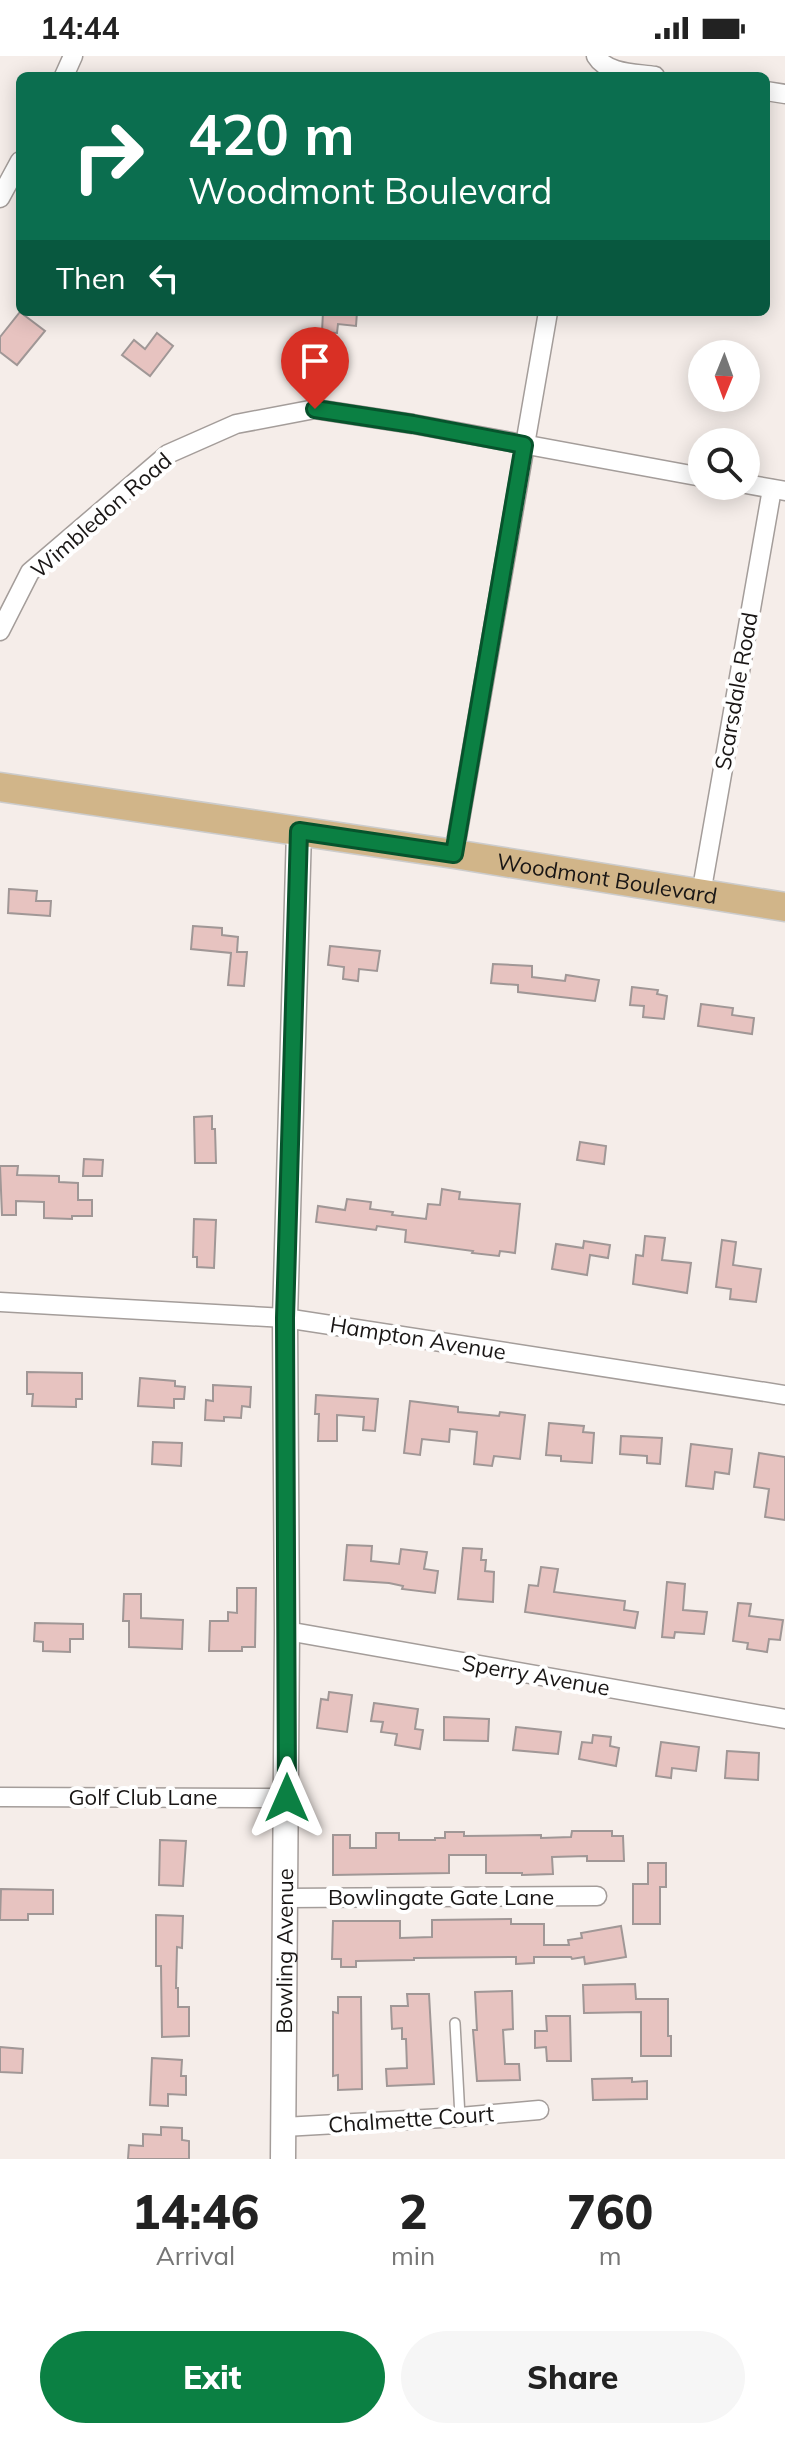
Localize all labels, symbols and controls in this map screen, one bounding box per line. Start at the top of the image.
text: 14:44 [40,9,119,47]
text: 420 m [188,99,355,169]
icon: right [56,104,160,208]
text: Woodmont Boulevard [188,168,552,213]
icon: left [142,256,186,300]
text: Then [56,259,126,297]
pin [281,327,349,409]
icon: arrive [293,339,337,383]
north arrow [688,340,760,412]
map controls [688,340,760,500]
button: search [688,428,760,500]
street label: Wimbledon Road [25,446,177,584]
street label: Scarsdale Road [708,610,764,772]
street label: Woodmont Boulevard [495,847,719,910]
street label: Hampton Avenue [328,1310,508,1366]
street label: Sperry Avenue [460,1648,612,1702]
position arrow [245,1756,329,1840]
street label: Golf Club Lane [68,1783,218,1811]
street label: Bowling Avenue [270,1868,299,2034]
street label: Bowlingate Gate Lane [328,1883,554,1911]
street label: Chalmette Court [327,2099,495,2139]
text: 14:46 [132,2181,259,2241]
text: 2 [399,2181,428,2241]
text: 760 [567,2181,653,2241]
text: Arrival [156,2239,235,2272]
text: min [391,2239,435,2272]
text: m [599,2239,622,2272]
button: Exit [40,2331,385,2423]
button: Share [401,2331,745,2423]

